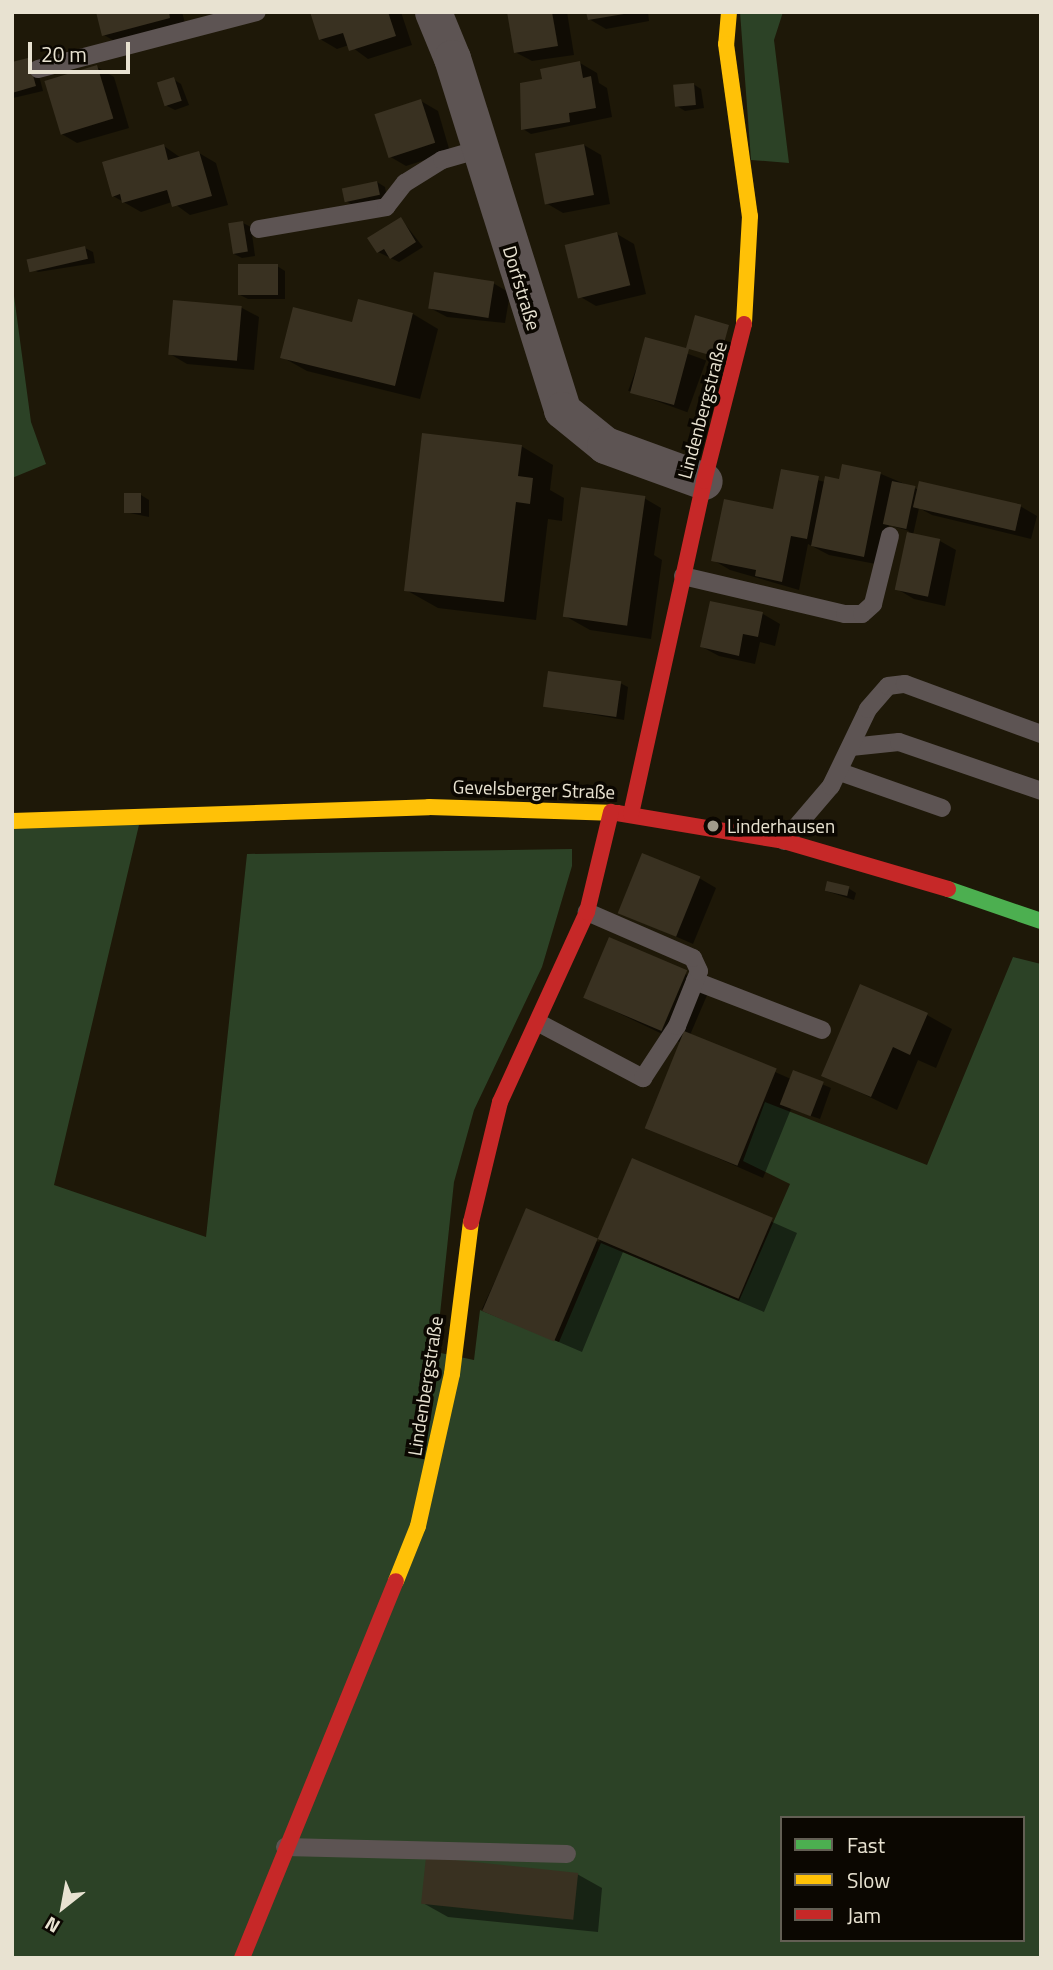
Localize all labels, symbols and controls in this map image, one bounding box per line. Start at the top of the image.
scale bar [32,28,133,72]
text: 20 m [41,38,87,70]
street label: Dorfstraße [498,243,546,333]
street label: Lindenbergstraße [673,339,731,481]
street label: Gevelsberger Straße [452,775,616,803]
place label: Linderhausen [727,815,835,837]
marker: Linderhausen [705,818,721,834]
street label: Lindenbergstraße [403,1314,447,1458]
legend [780,1816,1025,1942]
text: Fast [847,1829,885,1861]
text: Slow [847,1864,890,1896]
north arrow [28,1872,98,1942]
text: Jam [847,1899,881,1931]
text: N [39,1910,65,1941]

